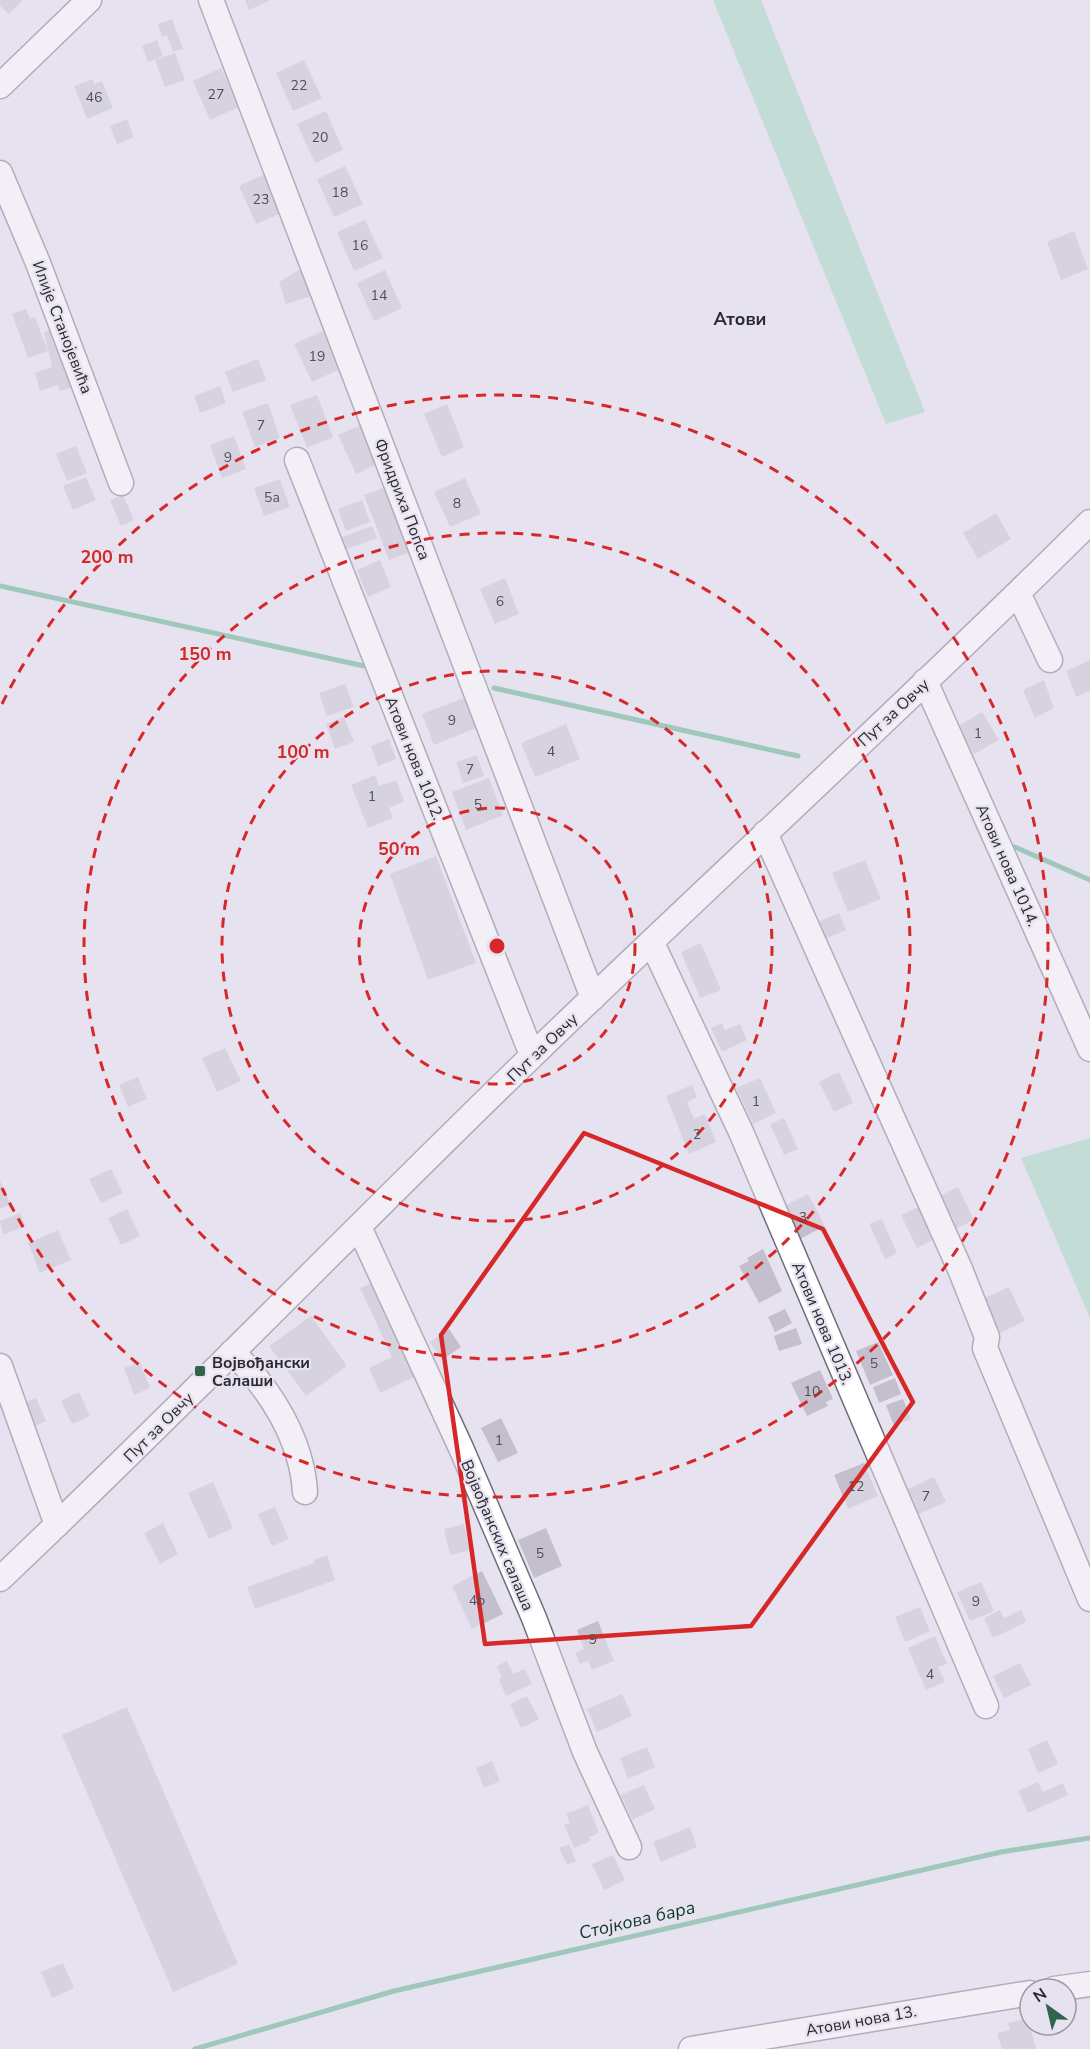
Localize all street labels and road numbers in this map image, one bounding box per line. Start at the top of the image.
street label: Илије Станојевића [27,258,98,397]
street label: Фридриха Попса [369,435,435,563]
street label: Пут за Овчу [853,673,935,752]
street label: Атови нова 1012. [379,693,449,823]
street label: Атови нова 1014. [970,801,1044,930]
street label: Пут за Овчу [502,1008,583,1087]
street label: Атови нова 1013. [786,1259,858,1388]
street label: Пут за Овчу [119,1387,199,1468]
street label: Војвођанских салаша [455,1456,539,1614]
street label: Атови нова 13. [804,2000,918,2042]

